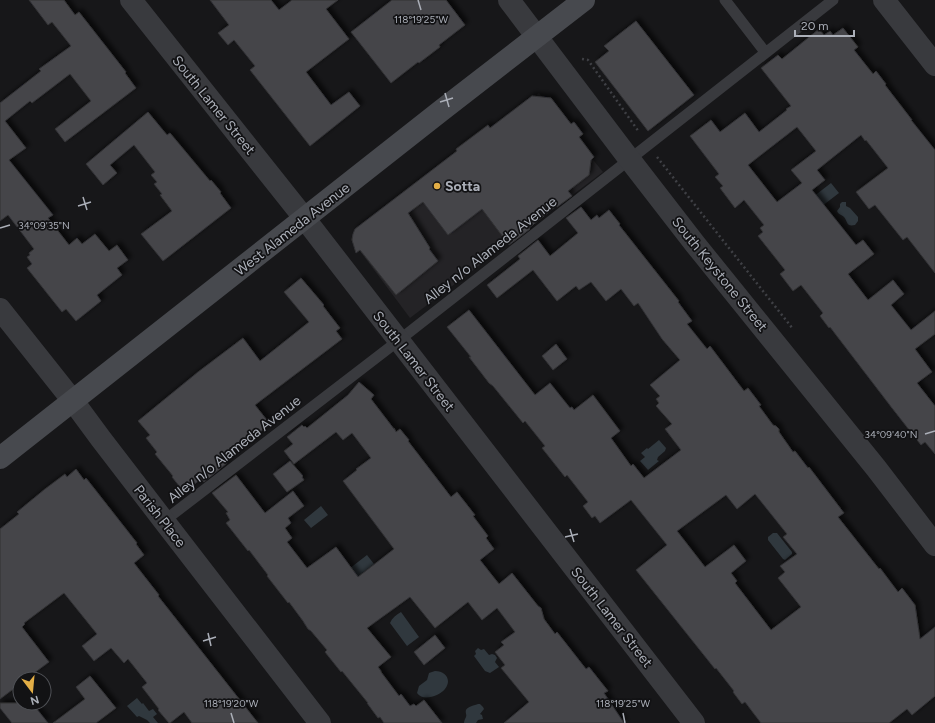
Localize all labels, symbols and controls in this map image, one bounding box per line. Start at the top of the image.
scale bar [795,12,854,38]
text: 118°19'25"W [394,13,448,26]
text: 20 m [801,19,829,33]
street label: South Lamer Street [168,52,259,158]
place label: Sotta [445,178,480,195]
street label: West Alameda Avenue [231,179,353,280]
marker: Sotta [432,181,442,191]
street label: Alley n/o Alameda Avenue [420,193,560,308]
street label: South Keystone Street [668,214,771,335]
text: 34°09'35"N [18,219,70,232]
street label: South Lamer Street [369,308,458,415]
street label: Alley n/o Alameda Avenue [164,392,304,507]
text: 34°09'40"N [865,428,917,441]
street label: Parish Place [130,482,189,551]
street label: South Lamer Street [567,564,656,671]
north arrow [12,671,52,711]
text: N [29,693,41,708]
text: 118°19'20"W [204,697,259,710]
text: 118°19'25"W [596,697,650,710]

